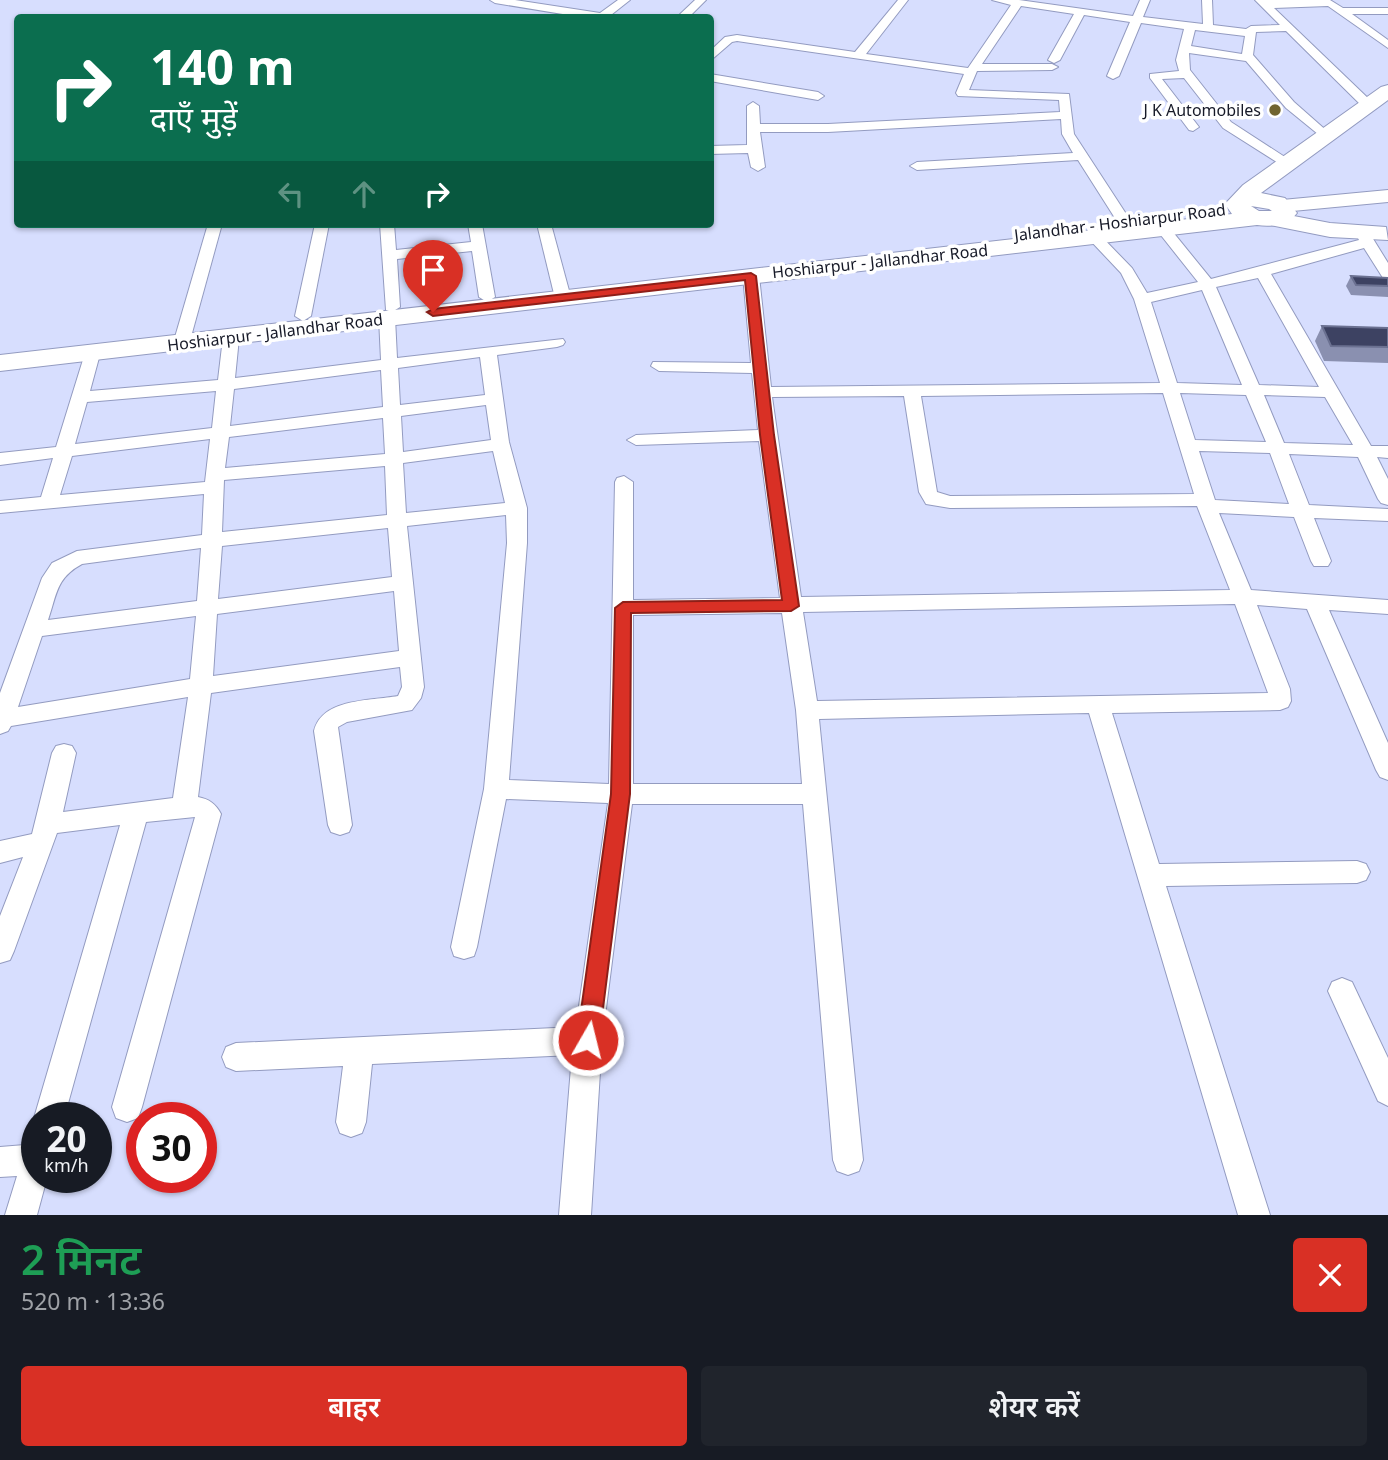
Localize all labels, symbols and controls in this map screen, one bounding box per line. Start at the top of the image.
text: 140 m [150,33,295,99]
icon: right [35,42,126,133]
text: दाएँ मुड़ें [150,96,238,139]
place label: J K Automobiles [1141,99,1261,121]
marker: J K Automobiles [1267,102,1283,118]
icon: left [272,175,310,213]
icon: ahead [345,175,383,213]
icon: right [418,175,456,213]
street label: Jalandhar - Hoshiarpur Road [1011,198,1227,246]
street label: Hoshiarpur - Jallandhar Road [771,239,989,283]
pin [403,240,463,312]
icon: arrive [414,251,452,289]
street label: Hoshiarpur - Jallandhar Road [166,308,384,356]
position arrow [551,1003,625,1077]
speed limit sign: 30 [126,1102,217,1193]
text: 20 [46,1115,87,1162]
text: km/h [44,1153,89,1177]
text: 2 मिनट [21,1230,141,1287]
button: close [1293,1238,1367,1312]
text: 520 m · 13:36 [21,1285,165,1317]
button: बाहर [21,1366,687,1446]
button: शेयर करें [701,1366,1367,1446]

